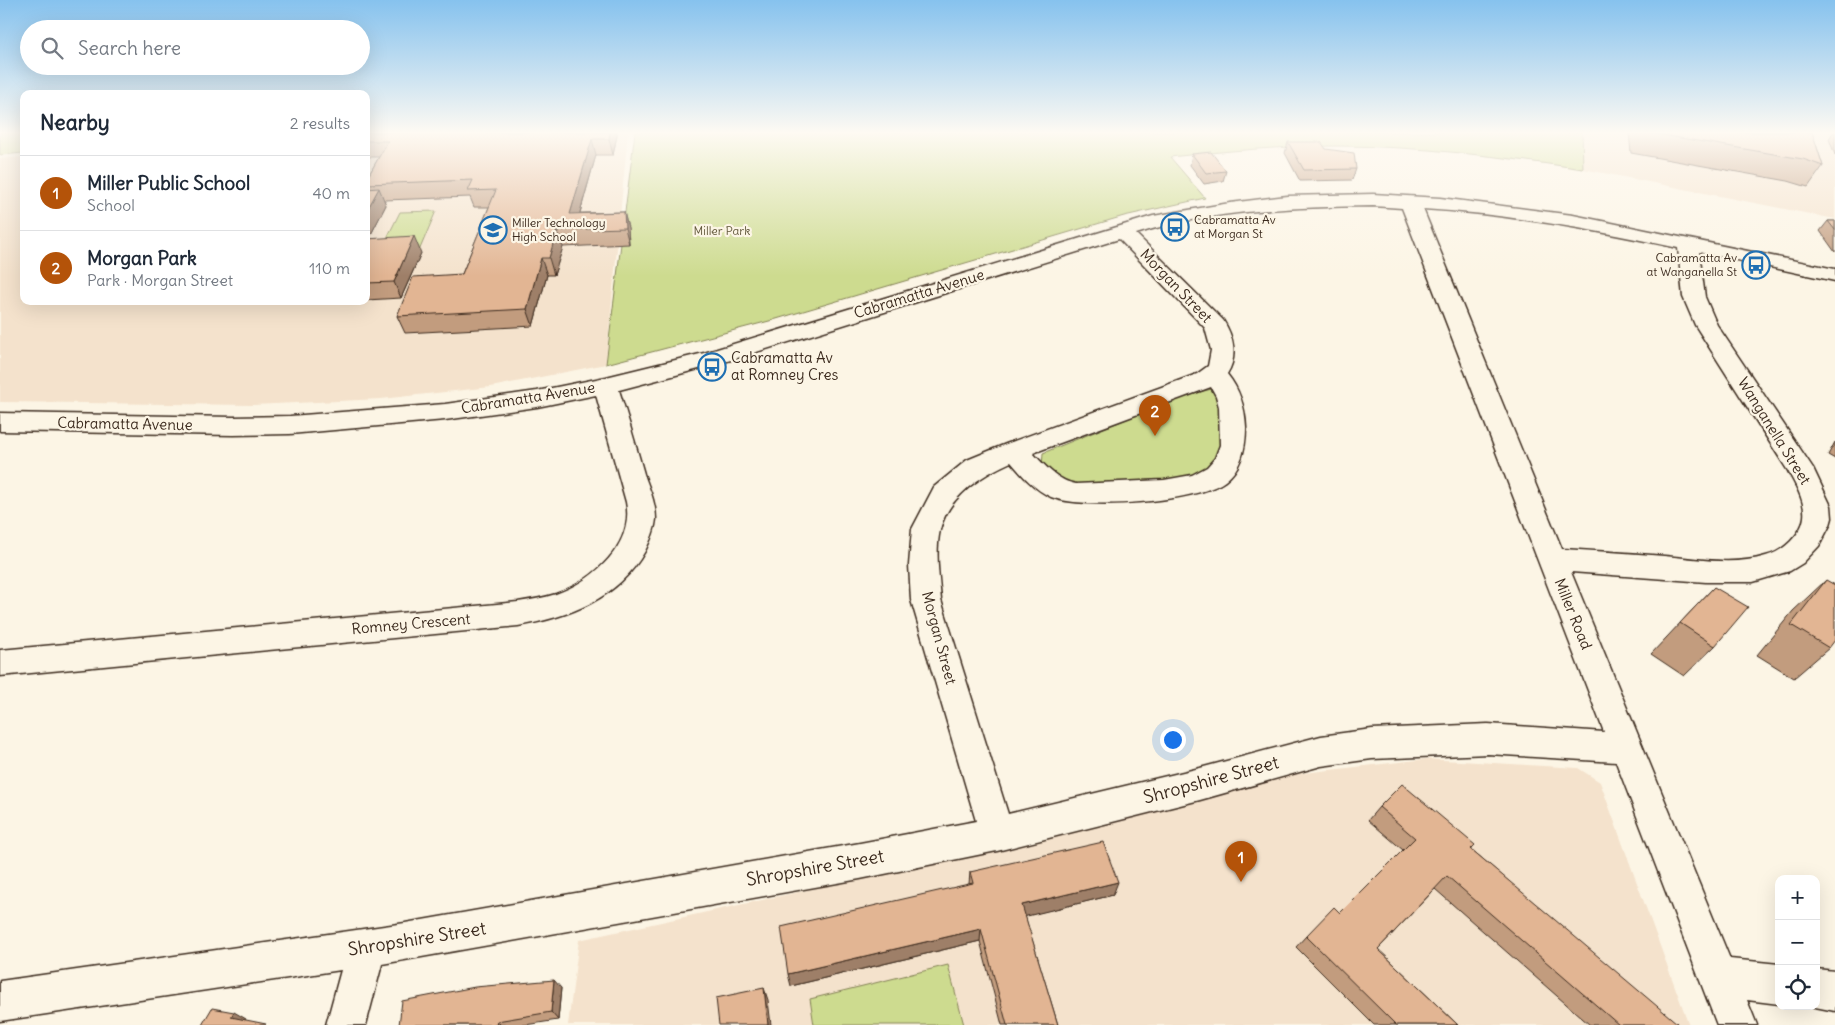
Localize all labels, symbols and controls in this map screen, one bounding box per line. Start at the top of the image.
search box [20,20,370,75]
icon: search [38,34,66,62]
text: Search here [78,36,181,60]
text: Nearby [40,109,110,136]
text: 2 results [290,113,350,133]
text: Miller Public School [87,171,250,195]
text: 1 [53,183,59,203]
text: 40 m [312,183,350,203]
text: School [87,195,135,215]
bus stop icon: Cabramatta Av at Morgan St [1160,212,1190,242]
place label: Cabramatta Av at Morgan St [1194,212,1276,241]
school or university icon: Miller Technology High School [478,215,508,245]
place label: Miller Technology High School [512,215,606,244]
park label: Miller Park [694,223,750,238]
street label: Morgan Street [1136,245,1216,327]
text: Morgan Park [87,246,197,270]
place label: Cabramatta Av at Wanganella St [1646,250,1737,279]
bus stop icon: Cabramatta Av at Wanganella St [1741,250,1771,280]
text: 2 [52,258,60,278]
text: 110 m [309,258,350,278]
street label: Cabramatta Avenue [851,265,986,322]
text: Park · Morgan Street [87,270,233,290]
place label: Cabramatta Av at Romney Cres [731,348,839,384]
bus stop icon: Cabramatta Av at Romney Cres [697,352,727,382]
street label: Wanganella Street [1734,374,1815,488]
street label: Cabramatta Avenue [460,378,596,417]
pin: 2 [1139,395,1171,436]
street label: Cabramatta Avenue [57,413,193,434]
street label: Miller Road [1551,575,1596,652]
street label: Morgan Street [918,589,961,687]
street label: Romney Crescent [351,609,471,638]
your location [1160,727,1186,753]
street label: Shropshire Street [1141,750,1281,809]
pin: 1 [1225,841,1257,882]
street label: Shropshire Street [744,844,886,891]
map controls [1775,875,1820,1010]
button: + [1775,875,1820,920]
street label: Shropshire Street [346,916,488,961]
button: − [1775,920,1820,965]
button: locate [1775,965,1820,1010]

